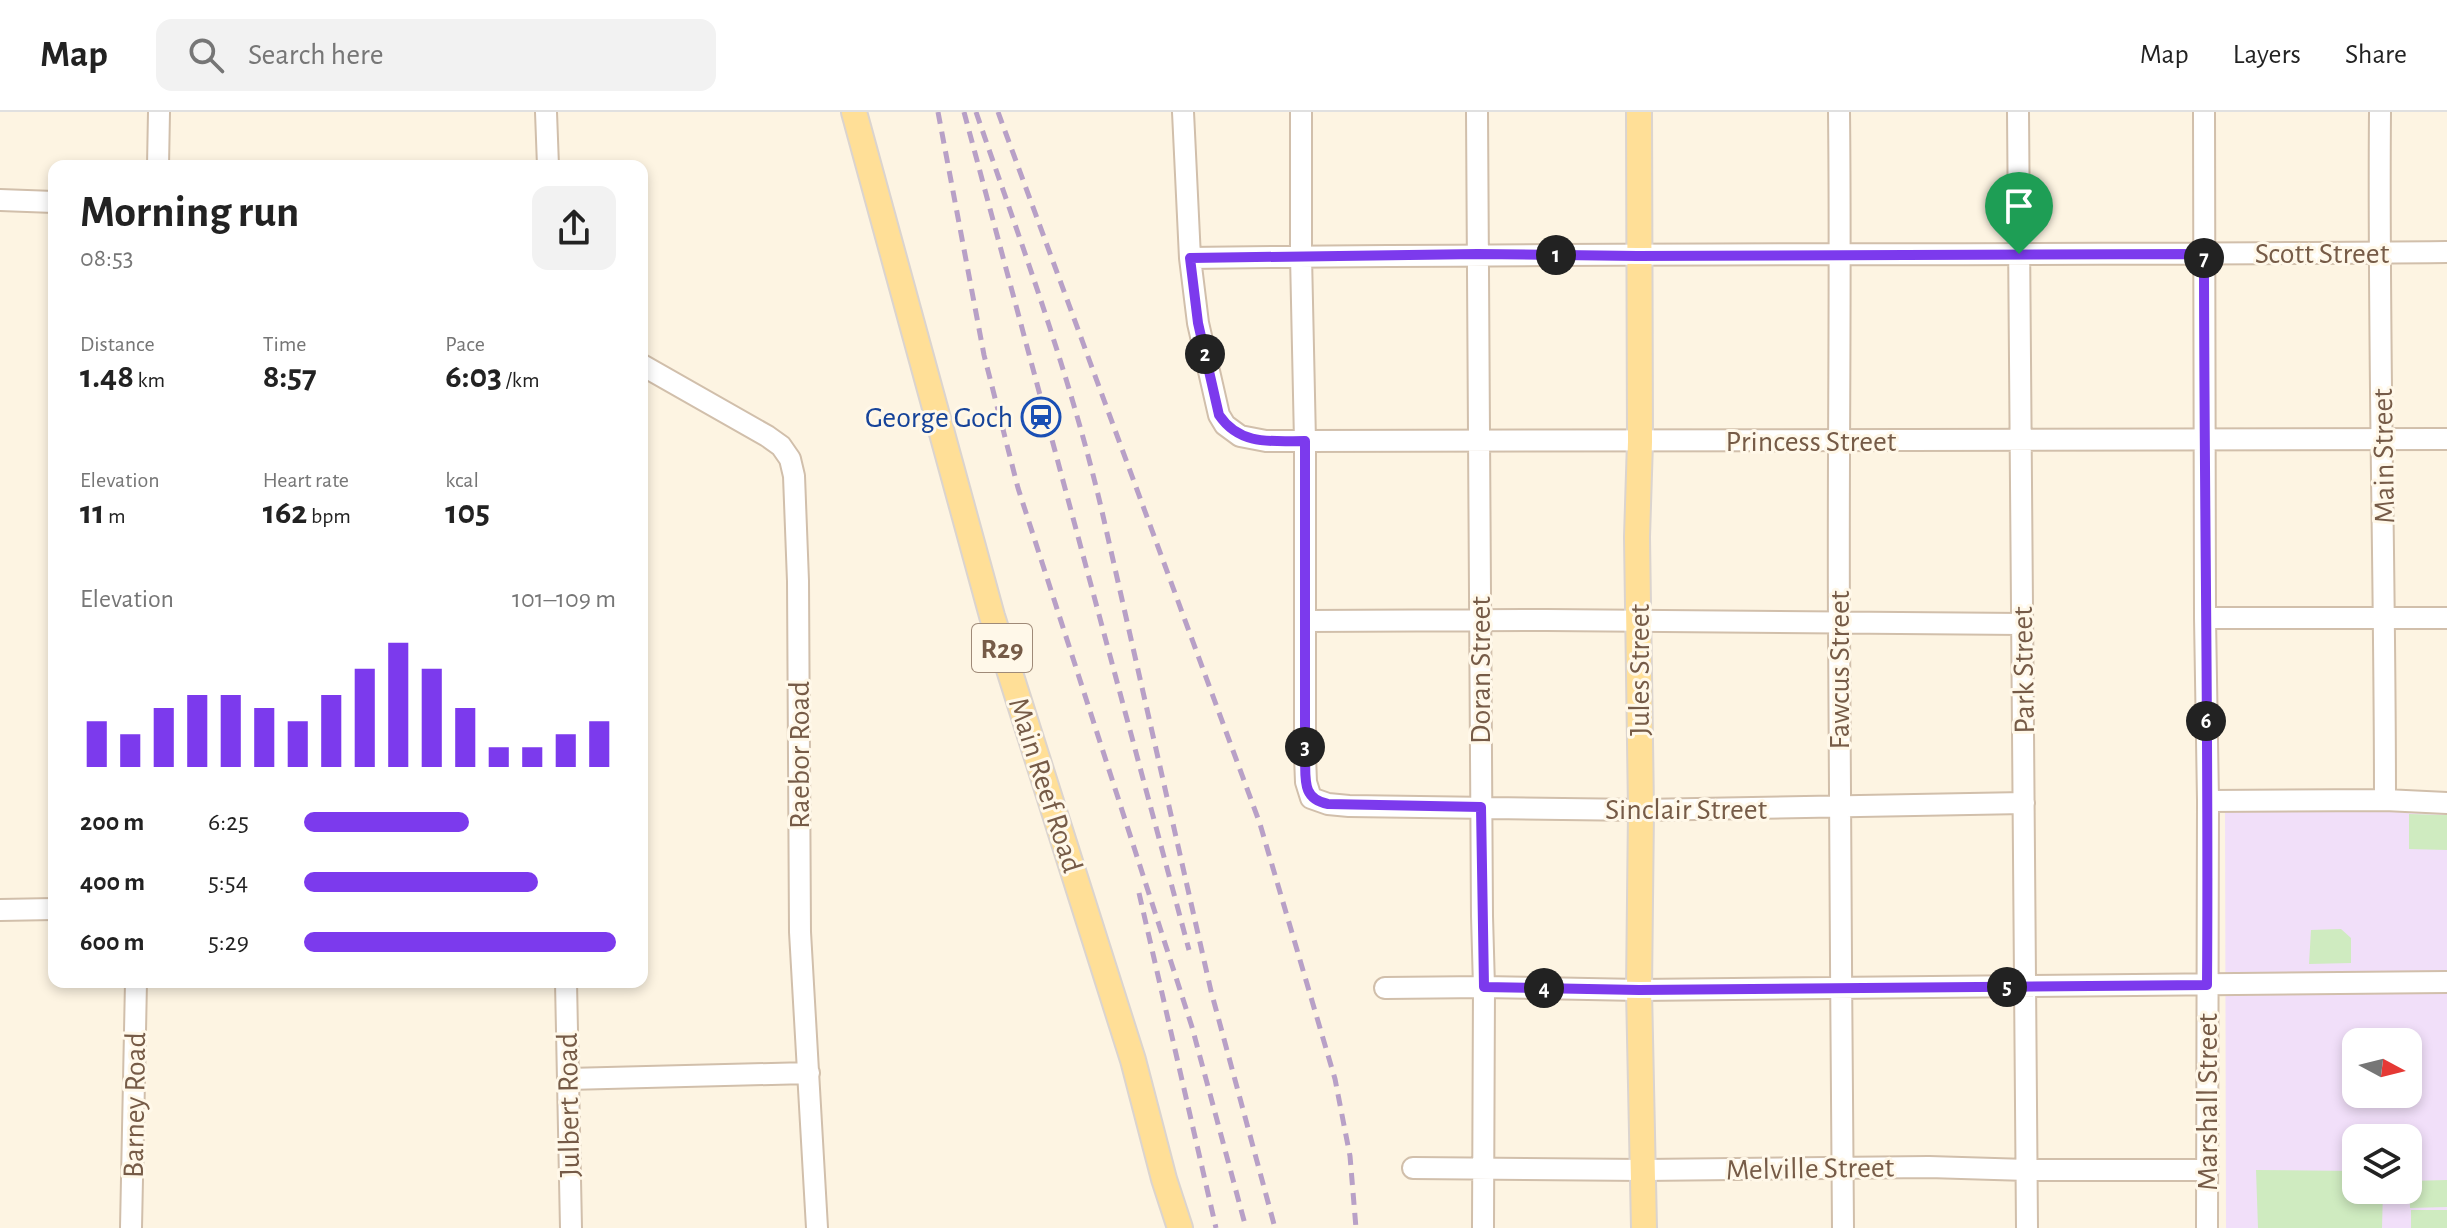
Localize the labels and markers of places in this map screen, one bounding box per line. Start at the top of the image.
pin [1985,172,2053,254]
pin: 1 [1536,235,1576,275]
pin: 7 [2184,238,2224,278]
pin: 2 [1185,334,1225,374]
station icon: George Goch [1020,396,1062,438]
place label: George Goch [865,403,1013,433]
pin: 6 [2186,701,2226,741]
pin: 3 [1285,727,1325,767]
pin: 5 [1987,967,2027,1007]
pin: 4 [1524,968,1564,1008]

